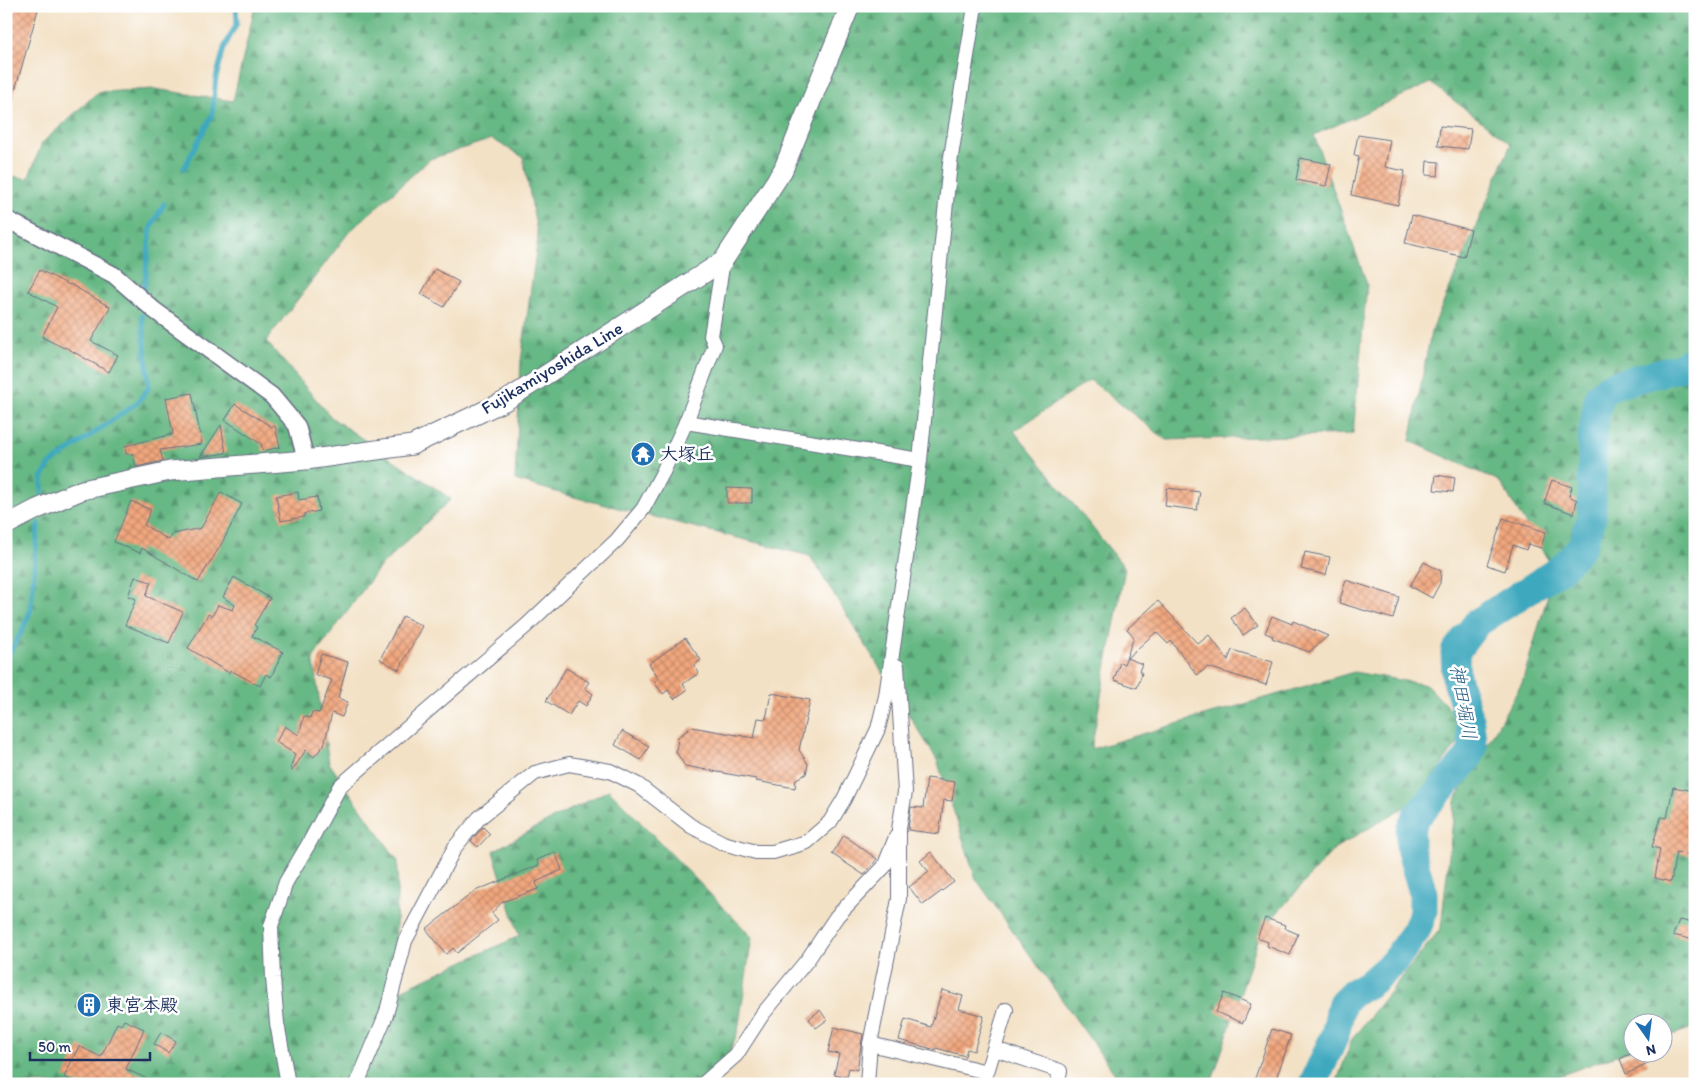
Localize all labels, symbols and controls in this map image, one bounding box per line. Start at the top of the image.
street label: Fujikamiyoshida Line [477,317,627,419]
temple icon: 大塚丘 [630,441,656,467]
place label: 大塚丘 [660,443,714,465]
water label: 神田堀川 [1446,663,1481,742]
building icon: 東宮本殿 [76,992,102,1018]
place label: 東宮本殿 [106,994,178,1016]
north arrow [1624,1012,1674,1062]
scale bar [30,1030,150,1062]
text: 50 m [38,1038,71,1056]
text: N [1644,1041,1658,1060]

